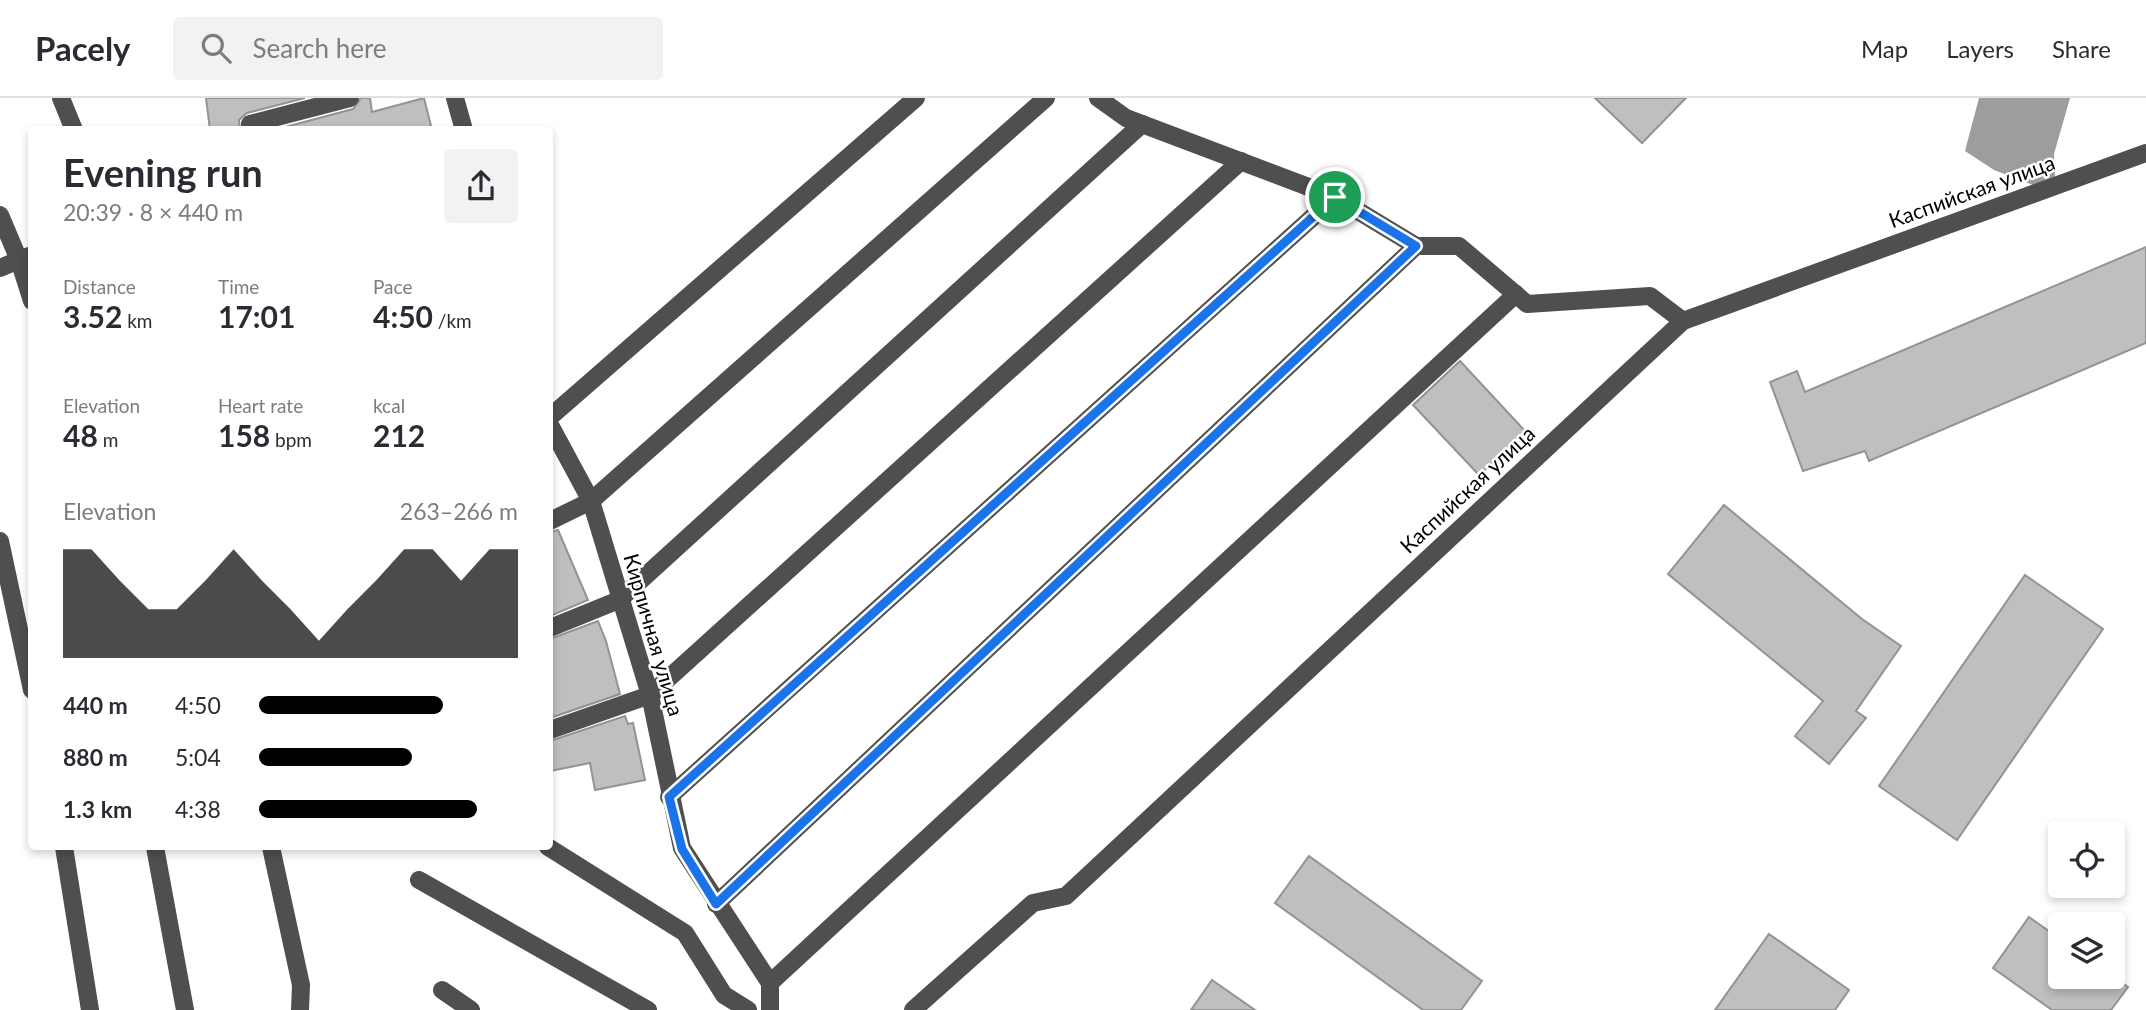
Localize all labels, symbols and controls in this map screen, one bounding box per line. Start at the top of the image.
search box [173,17,663,80]
text: Pacely [35,28,131,68]
icon: search [197,29,235,67]
text: Search here [253,32,387,64]
text: Map [1861,34,1908,63]
text: Layers [1946,34,2014,63]
text: Share [2052,34,2111,63]
text: Evening run [63,149,263,195]
button: share [444,149,518,223]
street label: Каспийская улица [1885,149,2058,232]
pin [1305,167,1365,227]
icon: arrive [1316,178,1354,216]
text: 20:39 · 8 × 440 m [63,198,243,226]
text: Distance [63,275,136,298]
text: Time [218,275,259,298]
text: Pace [373,275,412,298]
text: 3.52 [63,298,122,334]
text: 17:01 [218,298,295,334]
text: 4:50 [373,298,433,334]
text: km [122,309,152,332]
text: /km [433,309,472,332]
text: Elevation [63,394,140,417]
text: Heart rate [218,394,303,417]
text: kcal [373,394,405,417]
text: 48 [63,417,98,453]
text: 158 [218,417,270,453]
text: 212 [373,417,425,453]
street label: Каспийская улица [1395,420,1539,558]
text: m [98,428,118,451]
text: bpm [270,428,312,451]
text: Elevation [63,497,156,525]
text: 263–266 m [400,497,518,525]
street label: Кирпичная улица [619,550,690,719]
text: 440 m [63,691,128,719]
text: 4:50 [175,691,221,719]
text: 880 m [63,743,128,771]
text: 5:04 [175,743,221,771]
text: 1.3 km [63,795,132,823]
text: 4:38 [175,795,221,823]
map controls [2048,821,2125,989]
button: locate [2048,821,2125,898]
button: layers [2048,912,2125,989]

